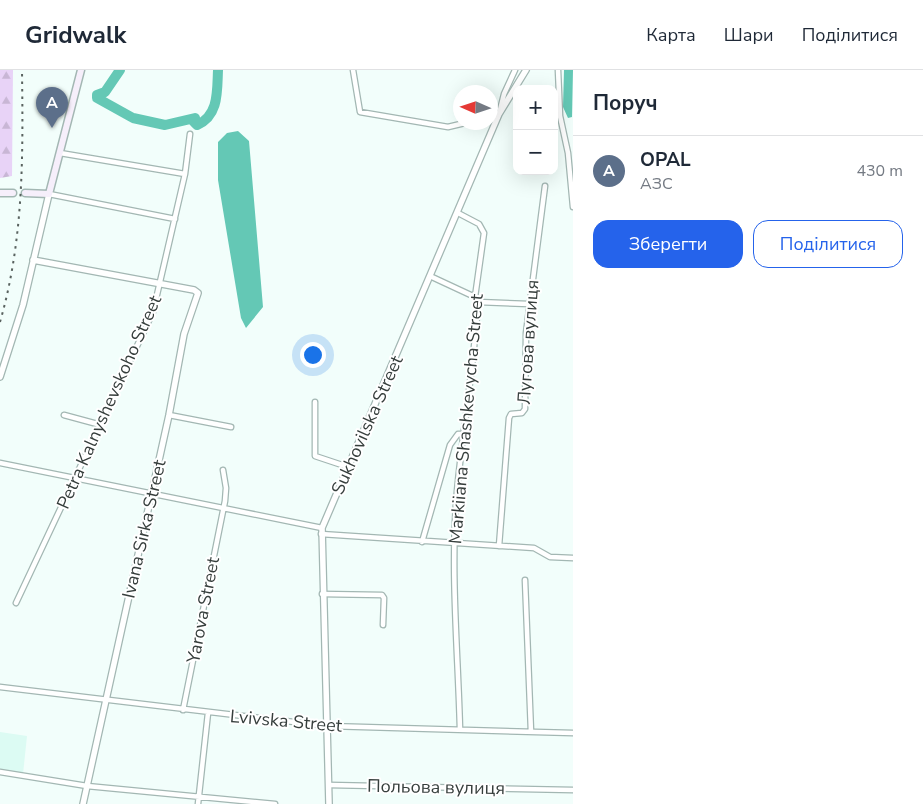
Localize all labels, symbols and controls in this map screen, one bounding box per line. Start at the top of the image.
text: Gridwalk [25,19,126,51]
text: Карта [646,23,696,47]
text: Шари [724,23,774,47]
text: Поділитися [802,23,898,47]
north arrow [453,85,498,130]
map controls [513,85,558,175]
button: + [513,85,558,130]
pin: A [36,87,68,128]
text: Поруч [593,89,658,117]
button: − [513,130,558,175]
text: OPAL [640,147,691,173]
text: A [603,160,615,182]
text: 430 m [856,160,903,182]
text: АЗС [640,173,673,195]
button: Зберегти [593,220,743,268]
button: Поділитися [753,220,903,268]
street label: Лугова вулиця [512,279,544,405]
street label: Petra Kalnyshevskoho Street [51,291,167,513]
street label: Markiiana Shashkevycha Street [443,292,489,545]
your location [300,342,326,368]
street label: Sukhovilska Street [326,351,409,498]
street label: Ivana Sirka Street [116,457,172,601]
street label: Yarova Street [181,554,225,666]
street label: Lvivska Street [229,704,344,738]
street label: Польова вулиця [367,774,505,800]

